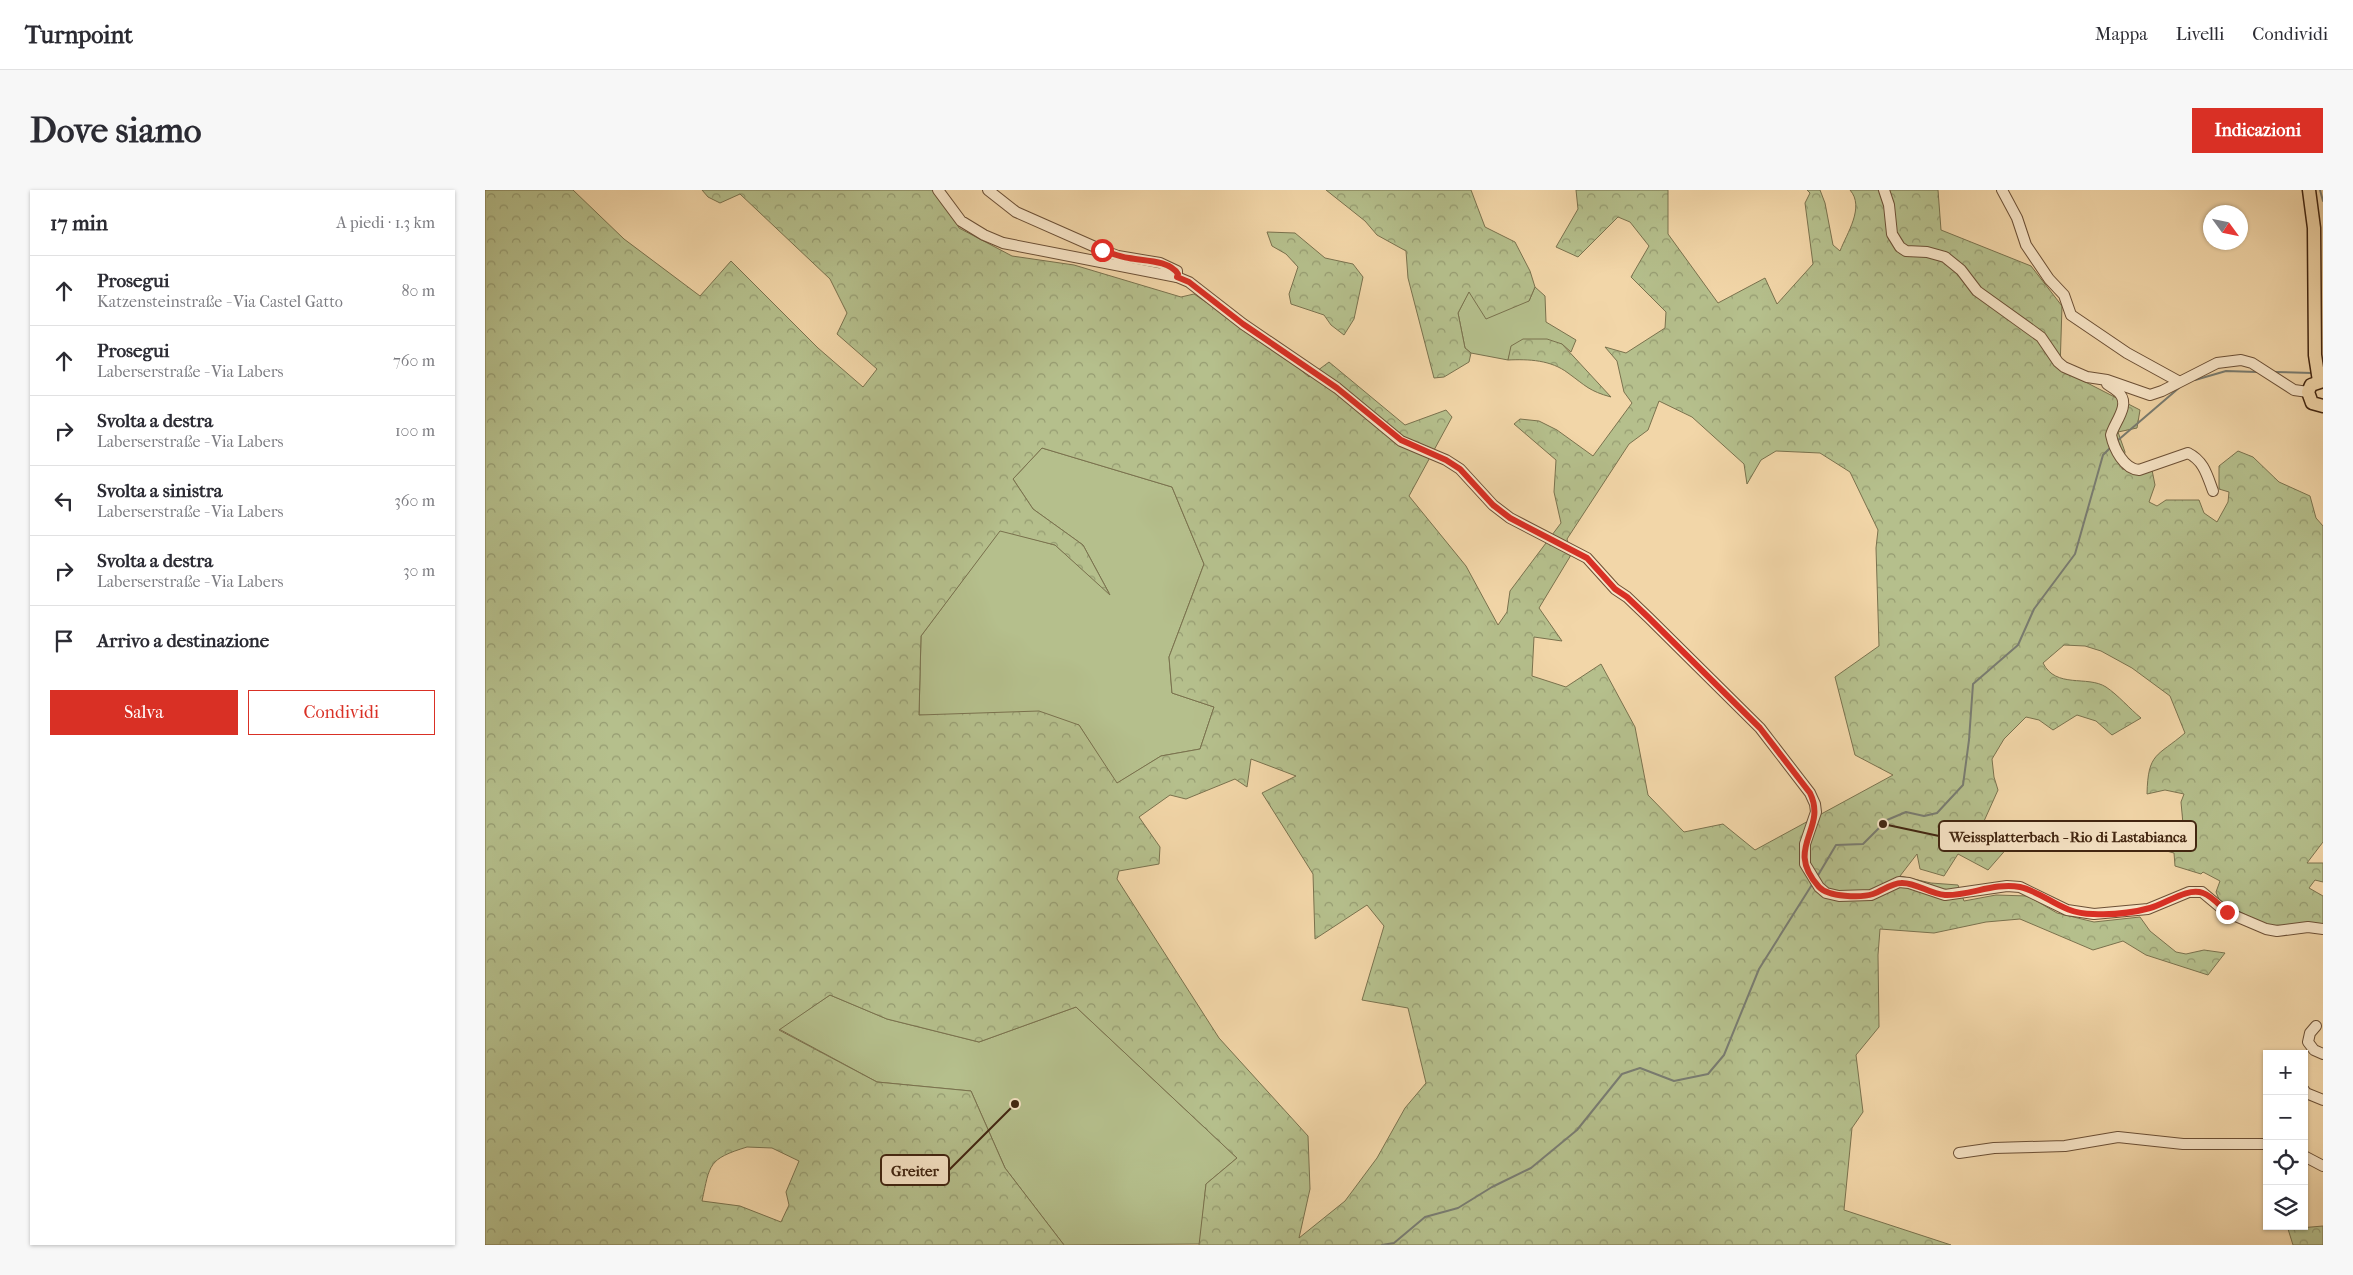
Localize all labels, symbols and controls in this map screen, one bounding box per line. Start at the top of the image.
text: Turnpoint [25,21,133,49]
text: Mappa [2095,24,2148,45]
text: Livelli [2176,24,2224,45]
text: Condividi [2252,24,2328,45]
button: Indicazioni [2192,108,2323,153]
text: Dove siamo [30,110,202,151]
north arrow [2203,205,2248,250]
text: 17 min [50,211,108,235]
text: A piedi · 1.3 km [336,213,435,232]
route start [1091,239,1114,262]
text: Prosegui [97,270,169,292]
icon: ahead [50,277,78,305]
text: 80 m [401,281,435,300]
text: Katzensteinstraße - Via Castel Gatto [97,292,343,311]
text: Prosegui [97,340,169,362]
icon: ahead [50,347,78,375]
text: 760 m [393,351,435,370]
text: Laberserstraße - Via Labers [97,362,283,381]
text: Svolta a destra [97,410,213,432]
icon: right [50,417,78,445]
text: 100 m [395,421,435,440]
text: Laberserstraße - Via Labers [97,432,283,451]
text: Svolta a sinistra [97,480,223,502]
icon: left [50,487,78,515]
text: 360 m [394,491,435,510]
text: Laberserstraße - Via Labers [97,502,283,521]
text: Svolta a destra [97,550,213,572]
icon: right [50,557,78,585]
text: 30 m [403,561,435,580]
text: Laberserstraße - Via Labers [97,572,283,591]
icon: arrive [50,627,78,655]
text: Arrivo a destinazione [97,630,269,652]
button: Salva [50,690,238,735]
button: Condividi [248,690,435,735]
callout: Weissplatterbach - Rio di Lastabianca [1939,821,2196,851]
text: Weissplatterbach - Rio di Lastabianca [1948,828,2188,846]
route end [2216,901,2239,924]
map controls [2263,1050,2308,1230]
button: + [2263,1050,2308,1095]
button: − [2263,1095,2308,1140]
button: locate [2263,1140,2308,1185]
callout: Greiter [881,1155,949,1185]
text: Greiter [891,1162,940,1180]
button: layers [2263,1185,2308,1230]

